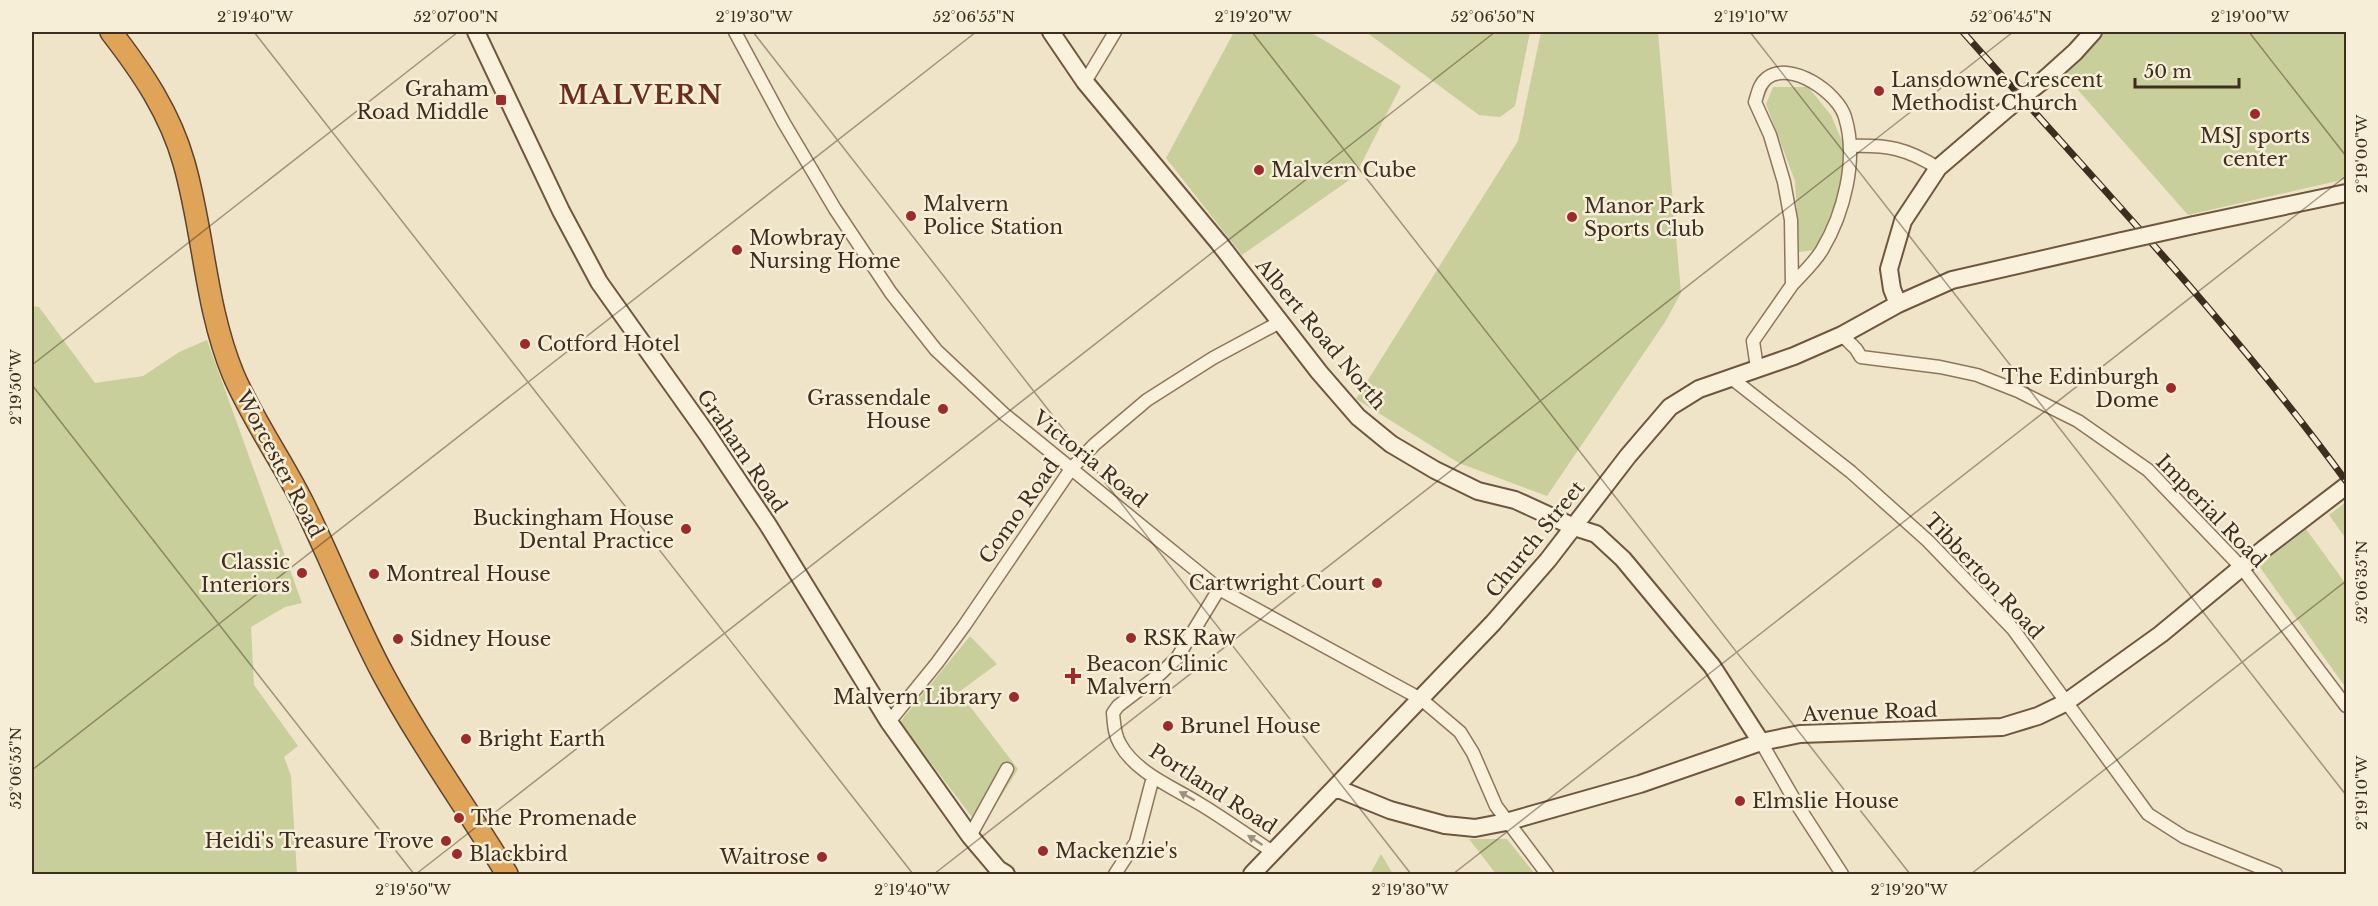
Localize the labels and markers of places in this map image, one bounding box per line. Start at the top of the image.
place label: Lansdowne Crescent Methodist Church [1891,68,2104,115]
place label: Graham Road Middle [356,77,490,124]
marker: Lansdowne Crescent Methodist Church [1872,84,1886,98]
marker: Graham Road Middle [494,93,508,107]
marker: MSJ sports center [2248,107,2262,121]
place label: MSJ sports center [2200,124,2310,171]
place label: Malvern Cube [1271,158,1417,182]
marker: Malvern Cube [1252,163,1266,177]
place label: Malvern Police Station [923,192,1063,239]
place label: Manor Park Sports Club [1584,194,1706,241]
marker: Malvern Police Station [904,209,918,223]
marker: Manor Park Sports Club [1565,210,1579,224]
place label: Mowbray Nursing Home [749,226,901,273]
marker: Mowbray Nursing Home [730,243,744,257]
place label: Cotford Hotel [537,332,680,356]
marker: Cotford Hotel [518,337,532,351]
place label: The Edinburgh Dome [2002,365,2159,412]
marker: The Edinburgh Dome [2164,381,2178,395]
place label: Grassendale House [807,386,931,433]
marker: Grassendale House [936,402,950,416]
place label: Buckingham House Dental Practice [473,506,674,553]
marker: Buckingham House Dental Practice [679,522,693,536]
place label: Classic Interiors [201,550,290,597]
place label: Montreal House [386,562,551,586]
marker: Classic Interiors [295,566,309,580]
marker: Montreal House [367,567,381,581]
place label: Cartwright Court [1189,571,1365,595]
marker: Cartwright Court [1370,576,1384,590]
place label: RSK Raw [1143,626,1236,650]
place label: Sidney House [410,627,551,651]
marker: RSK Raw [1124,631,1138,645]
marker: Sidney House [391,632,405,646]
place label: Beacon Clinic Malvern [1086,652,1228,699]
marker: Beacon Clinic Malvern [1064,667,1082,685]
place label: Malvern Library [833,685,1002,709]
marker: Malvern Library [1007,690,1021,704]
place label: Brunel House [1180,714,1321,738]
marker: Brunel House [1161,719,1175,733]
place label: Bright Earth [478,727,605,751]
marker: Bright Earth [459,732,473,746]
place label: Elmslie House [1752,789,1899,813]
marker: Elmslie House [1733,794,1747,808]
place label: The Promenade [471,806,637,830]
marker: The Promenade [452,811,466,825]
place label: Heidi's Treasure Trove [204,829,434,853]
marker: Heidi's Treasure Trove [439,834,453,848]
place label: Mackenzie's [1055,839,1178,863]
place label: Blackbird [469,842,568,866]
marker: Mackenzie's [1036,844,1050,858]
place label: Waitrose [719,845,810,869]
marker: Blackbird [450,847,464,861]
marker: Waitrose [815,850,829,864]

